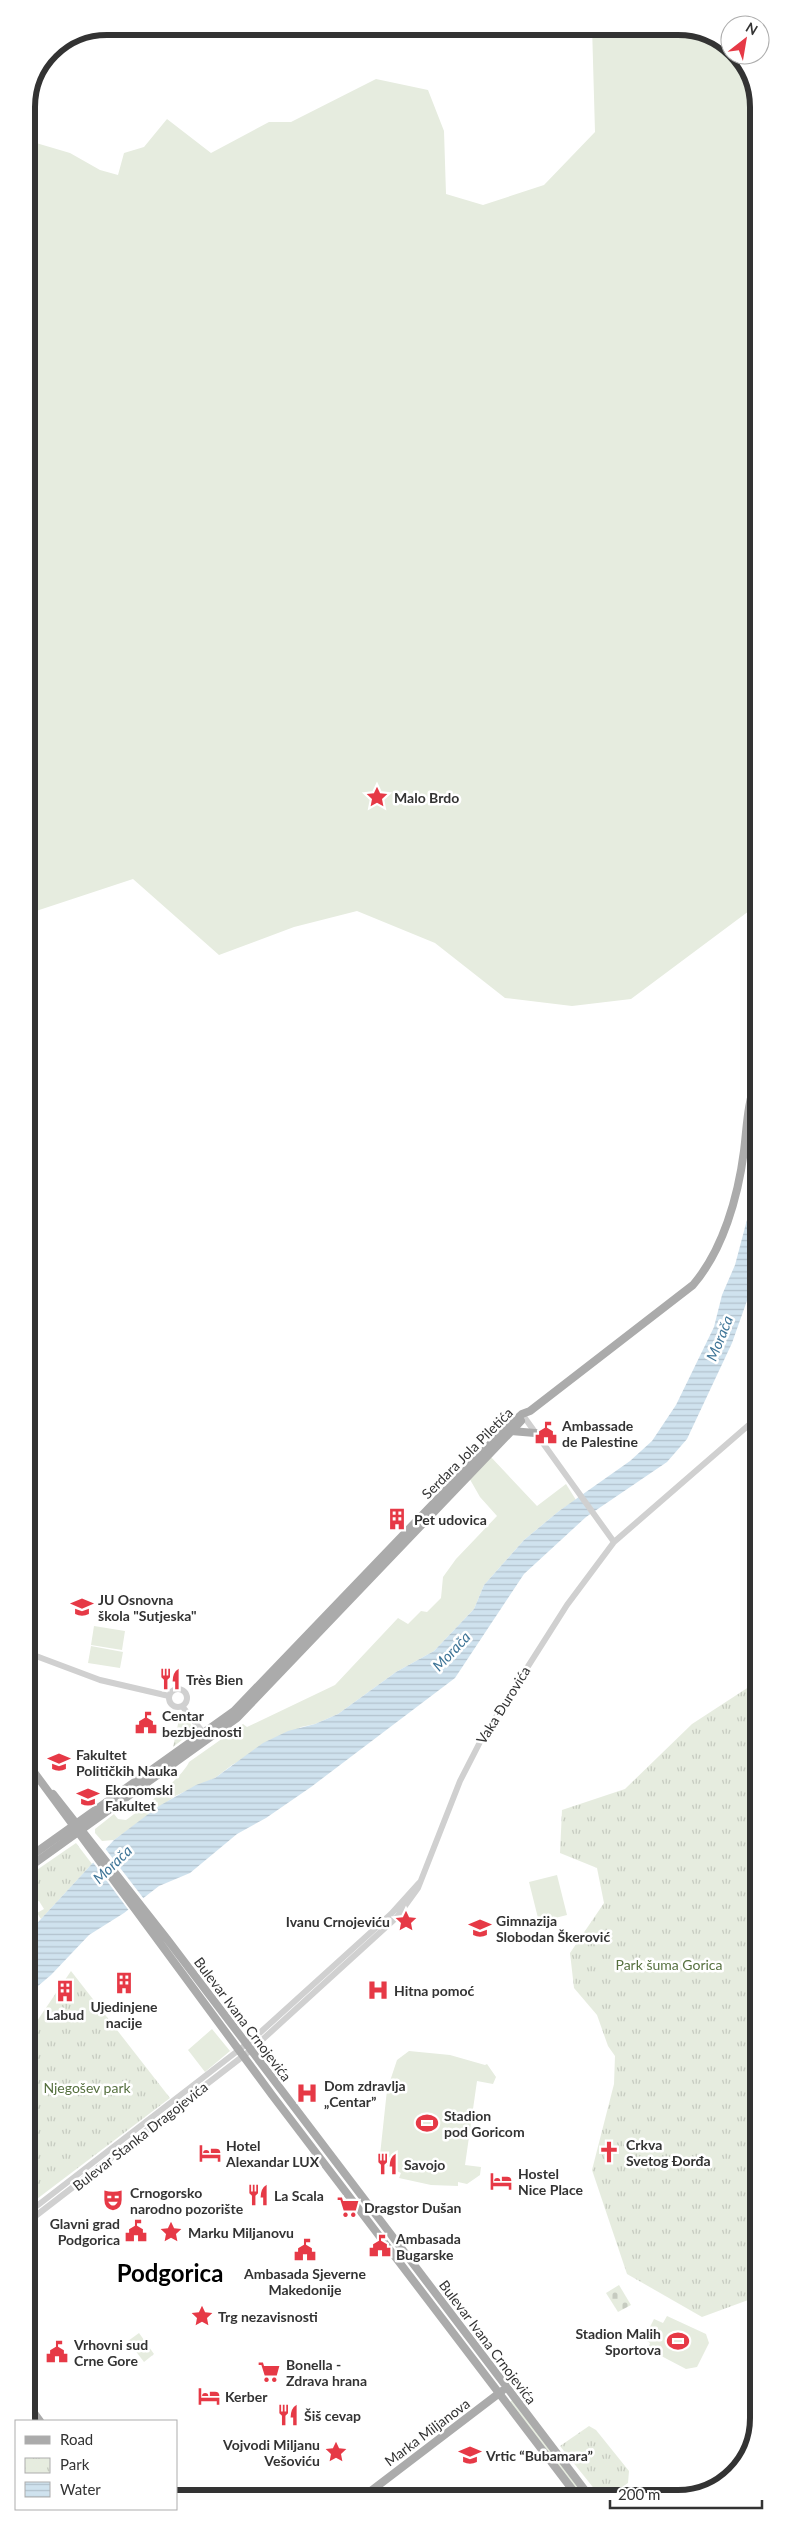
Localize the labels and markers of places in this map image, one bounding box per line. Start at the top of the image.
place icon: Malo Brdo [364,784,390,810]
place label: Malo Brdo [394,789,459,806]
place label: Ambassade de Palestine [561,1417,638,1450]
public building icon: Ambassade de Palestine [533,1420,559,1446]
building icon: Pet udovica [384,1506,410,1532]
place label: Pet udovica [414,1511,487,1528]
place label: JU Osnovna škola "Sutjeska" [98,1591,197,1624]
school or university icon: JU Osnovna škola "Sutjeska" [69,1594,95,1620]
restaurant icon: Très Bien [157,1666,183,1692]
place label: Très Bien [186,1671,243,1688]
place label: Centar bezbjednosti [162,1707,242,1740]
public building icon: Centar bezbjednosti [133,1710,159,1736]
place label: Fakultet Političkih Nauka [76,1746,178,1779]
school or university icon: Fakultet Političkih Nauka [46,1749,72,1775]
place label: Ekonomski Fakultet [105,1781,173,1814]
school or university icon: Ekonomski Fakultet [75,1784,101,1810]
place icon: Ivanu Crnojeviću [393,1908,419,1934]
place label: Gimnazija Slobodan Škerović [496,1912,610,1945]
place label: Ivanu Crnojeviću [286,1913,390,1930]
school or university icon: Gimnazija Slobodan Škerović [467,1915,493,1941]
building icon: Ujedinjene nacije [111,1970,137,1996]
hospital icon: Hitna pomoć [365,1977,391,2003]
building icon: Labud [52,1978,78,2004]
place label: Hitna pomoć [394,1982,475,1999]
place label: Ujedinjene nacije [90,1998,158,2031]
place label: Labud [46,2006,84,2023]
place label: Dom zdravlja „Centar” [324,2077,406,2110]
hospital icon: Dom zdravlja „Centar” [294,2080,320,2106]
place label: Stadion pod Goricom [444,2107,525,2140]
sports icon: Stadion pod Goricom [414,2110,440,2136]
place label: Crkva Svetog Đorđa [626,2136,711,2169]
place label: Hotel Alexandar LUX [225,2137,320,2170]
church icon: Crkva Svetog Đorđa [596,2139,622,2165]
hotel icon: Hotel Alexandar LUX [197,2140,223,2166]
restaurant icon: Savojo [374,2151,400,2177]
place label: Savojo [404,2156,445,2173]
place label: Hostel Nice Place [518,2165,584,2198]
hotel icon: Hostel Nice Place [488,2168,514,2194]
restaurant icon: La Scala [245,2182,271,2208]
place label: Crnogorsko narodno pozorište [130,2184,244,2217]
theatre icon: Crnogorsko narodno pozorište [100,2187,126,2213]
place label: La Scala [274,2187,324,2204]
supermarket icon: Dragstor Dušan [335,2194,361,2220]
place label: Dragstor Dušan [364,2199,462,2216]
place label: Glavni grad Podgorica [50,2215,120,2248]
public building icon: Glavni grad Podgorica [123,2218,149,2244]
place icon: Marku Miljanovu [158,2219,184,2245]
place label: Marku Miljanovu [188,2224,294,2241]
place label: Ambasada Bugarske [395,2230,461,2263]
public building icon: Ambasada Bugarske [367,2233,393,2259]
public building icon: Ambasada Sjeverne Makedonije [292,2237,318,2263]
place label: Ambasada Sjeverne Makedonije [243,2265,366,2298]
place icon: Trg nezavisnosti [189,2303,215,2329]
place label: Trg nezavisnosti [218,2308,318,2325]
place label: Stadion Malih Sportova [575,2325,661,2358]
sports icon: Stadion Malih Sportova [665,2328,691,2354]
place label: Vrhovni sud Crne Gore [73,2336,148,2369]
public building icon: Vrhovni sud Crne Gore [44,2339,70,2365]
place label: Bonella - Zdrava hrana [286,2356,367,2389]
supermarket icon: Bonella - Zdrava hrana [256,2359,282,2385]
hotel icon: Kerber [196,2383,222,2409]
place label: Kerber [225,2388,268,2405]
restaurant icon: Šiš cevap [275,2402,301,2428]
place label: Šiš cevap [304,2407,361,2424]
place label: Vojvodi Miljanu Vešoviću [222,2436,320,2469]
place icon: Vojvodi Miljanu Vešoviću [323,2439,349,2465]
school or university icon: Vrtic “Bubamara” [457,2442,483,2468]
place label: Vrtic “Bubamara” [485,2447,593,2464]

